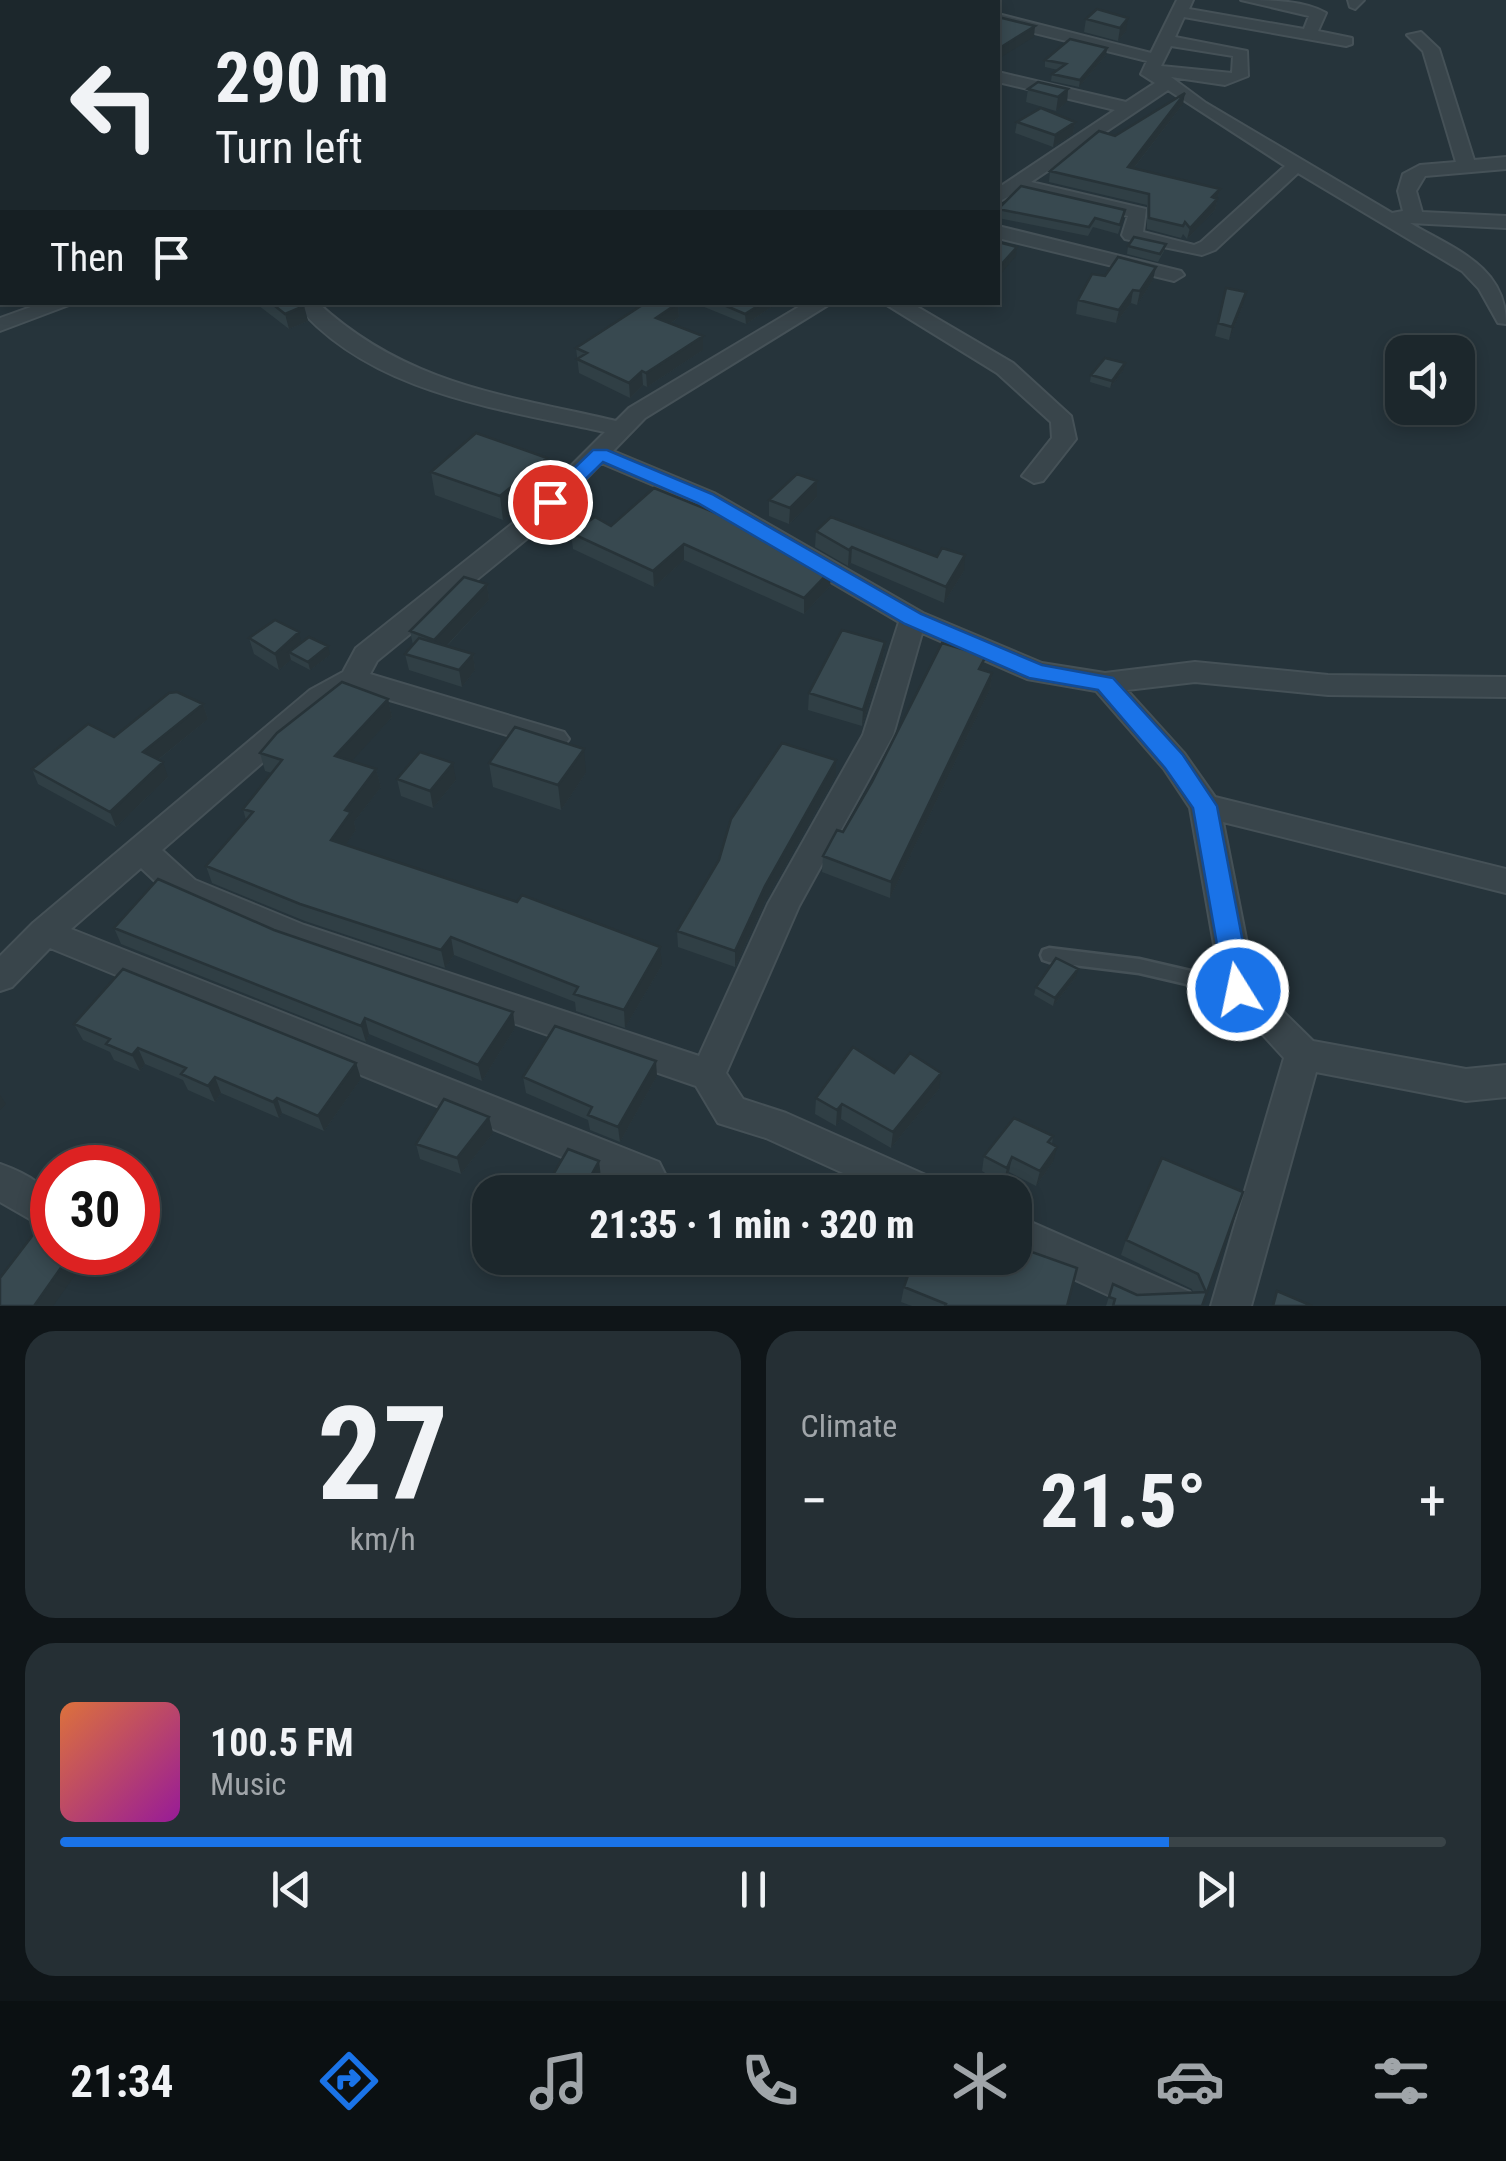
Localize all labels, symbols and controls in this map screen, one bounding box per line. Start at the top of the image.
text: 290 m [215,37,389,119]
icon: left [50,40,180,170]
text: Turn left [215,121,363,174]
icon: arrive [144,230,199,285]
text: Then [50,236,124,280]
map controls [1385,335,1475,425]
button: sound [1385,335,1475,425]
pin [508,460,593,545]
icon: arrive [523,475,578,530]
position arrow [1186,938,1290,1042]
speed limit sign: 30 [30,1145,160,1275]
text: 21:35 · 1 min · 320 m [590,1203,914,1247]
text: 27 [317,1378,448,1531]
text: Climate [801,1407,897,1445]
text: 21.5° [1040,1457,1206,1545]
text: − [801,1469,828,1533]
text: + [1419,1469,1446,1533]
text: km/h [350,1520,416,1558]
text: 100.5 FM [210,1721,354,1765]
text: Music [210,1765,286,1803]
icon: previous [264,1862,319,1917]
icon: pause [726,1862,781,1917]
icon: next [1188,1862,1243,1917]
icon: directions [314,2046,384,2116]
icon: music [524,2046,594,2116]
icon: phone [735,2046,805,2116]
icon: climate [945,2046,1015,2116]
icon: car [1155,2046,1225,2116]
icon: filters [1366,2046,1436,2116]
text: 21:34 [70,2055,173,2108]

